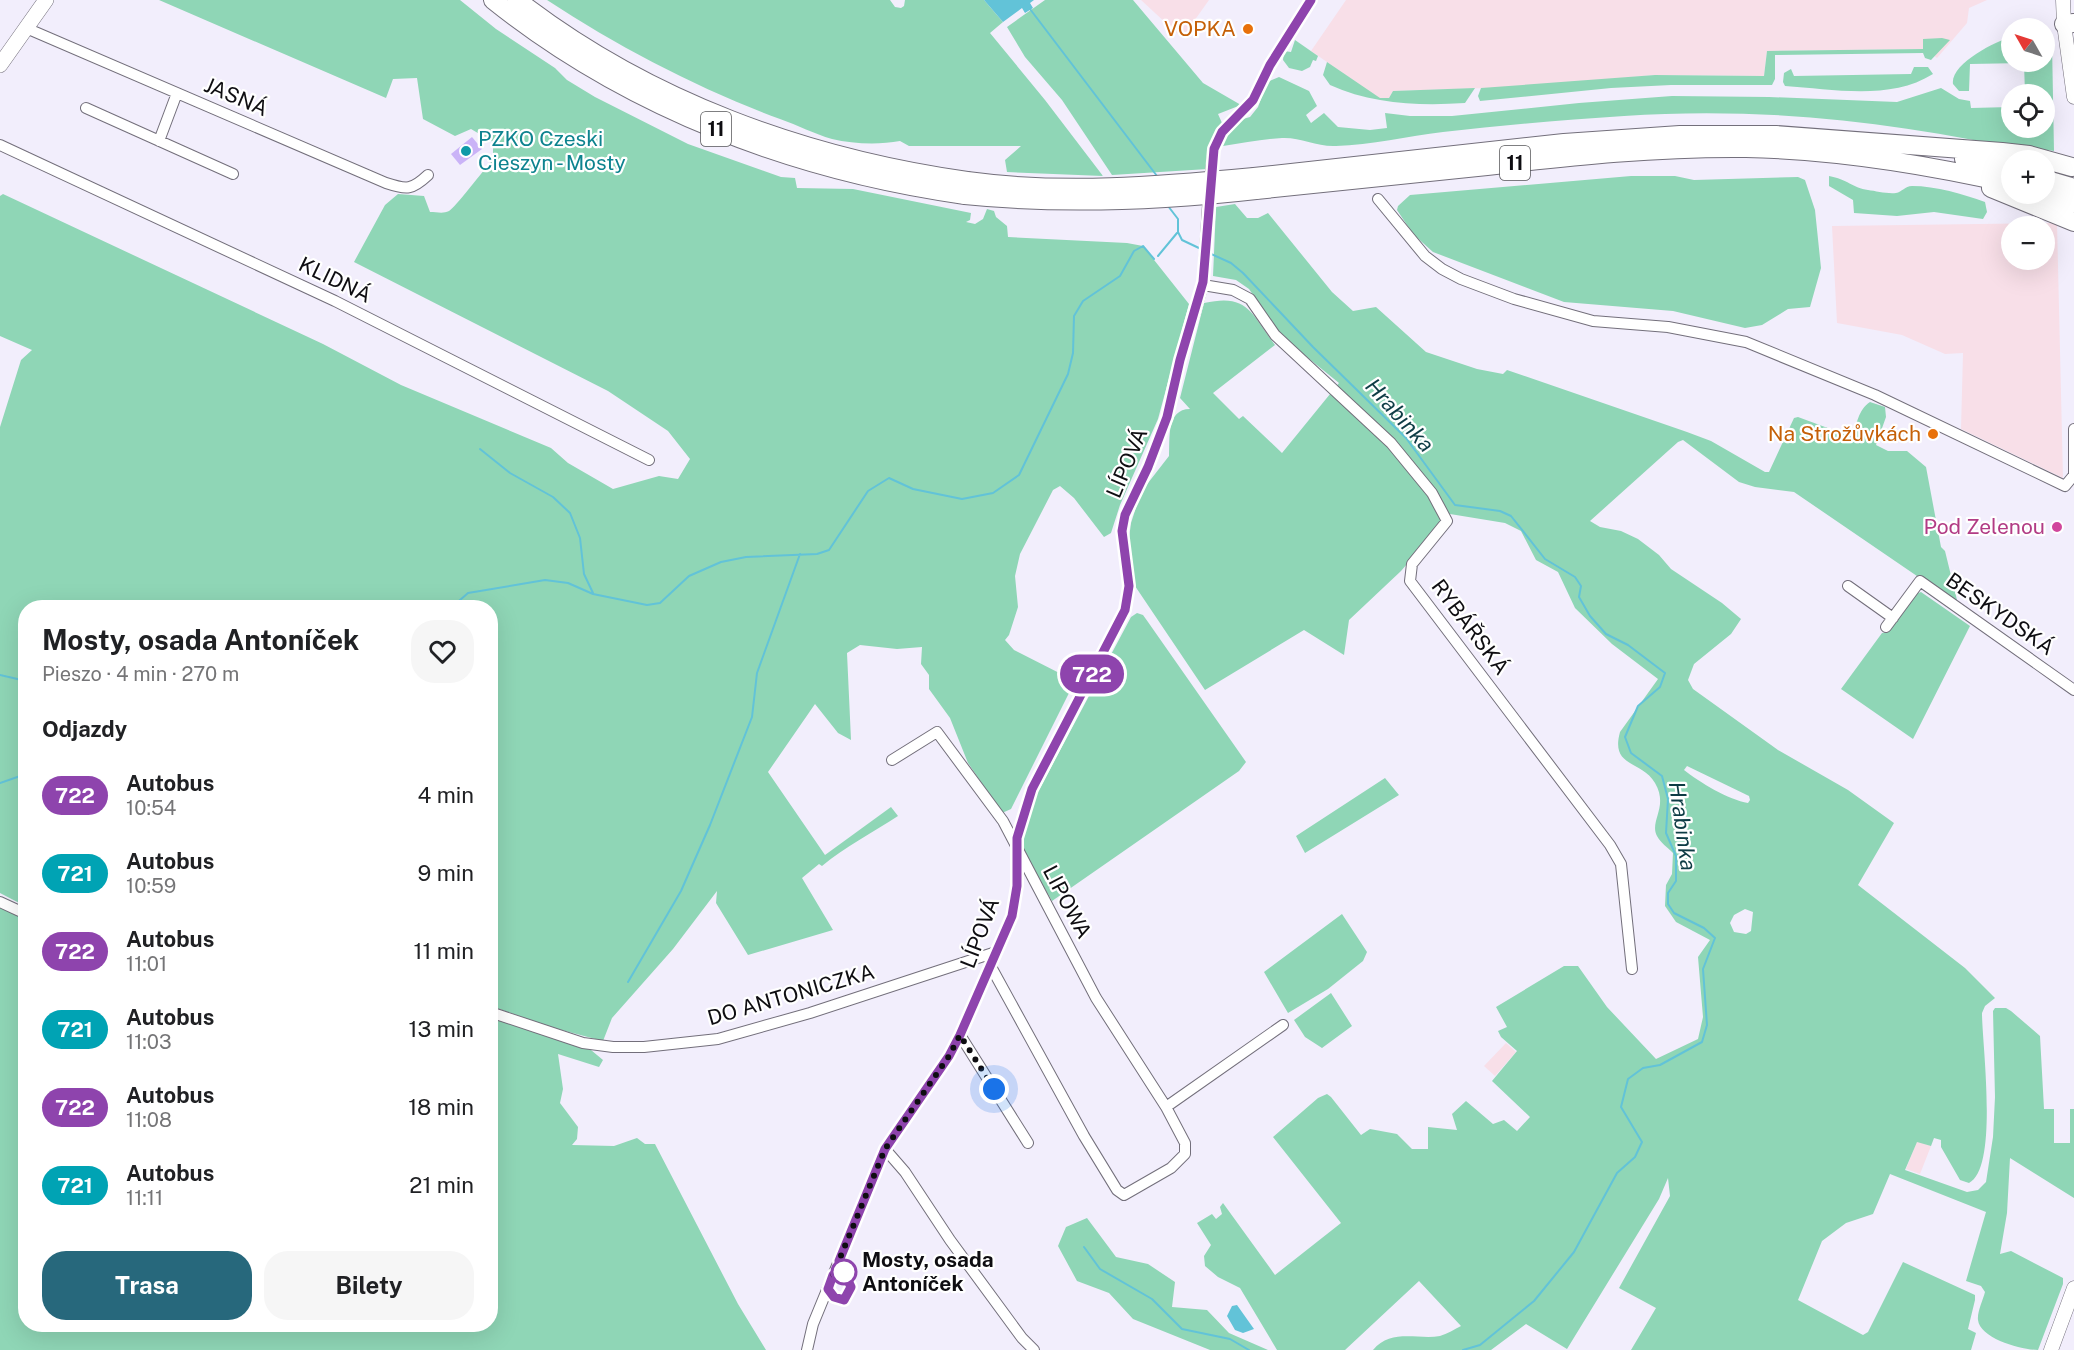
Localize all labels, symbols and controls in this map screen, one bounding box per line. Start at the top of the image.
place label: VOPKA [1164,16,1236,41]
north arrow [2001,18,2055,72]
map controls [2001,18,2055,270]
marker: VOPKA [1241,22,1255,36]
street label: JASNÁ [201,72,272,121]
button: locate [2001,84,2055,138]
road number: 11 [701,112,731,146]
place label: PZKO Czeski Cieszyn - Mosty [478,126,626,175]
marker: PZKO Czeski Cieszyn - Mosty [459,144,473,158]
road number: 11 [1500,146,1530,180]
button: + [2001,150,2055,204]
button: − [2001,216,2055,270]
street label: KLIDNÁ [295,251,376,308]
water label: Hrabinka [1360,373,1440,457]
place label: Na Strožůvkách [1768,421,1921,446]
street label: LÍPOVÁ [1101,424,1152,501]
marker: Na Strožůvkách [1926,427,1940,441]
place label: Pod Zelenou [1923,514,2045,539]
marker: Pod Zelenou [2050,520,2064,534]
street label: BESKYDSKÁ [1941,567,2059,660]
street label: RYBÁŘSKÁ [1426,574,1514,679]
button: heart [411,620,474,683]
text: Mosty, osada Antoníček [42,623,359,656]
line badge: 722 [1058,654,1126,694]
text: Pieszo · 4 min · 270 m [42,662,239,686]
text: 722 [1072,662,1112,687]
text: Odjazdy [42,716,127,742]
text: Autobus [126,770,214,796]
water label: Hrabinka [1664,780,1702,872]
text: 4 min [418,782,474,808]
text: 722 [55,783,95,808]
text: 10:54 [126,796,176,820]
text: Autobus [126,848,214,874]
text: 9 min [418,860,474,886]
text: 721 [57,861,93,886]
street label: LIPOWA [1038,861,1097,943]
text: 10:59 [126,874,176,898]
street label: LÍPOVÁ [955,894,1004,971]
text: Autobus [126,926,214,952]
text: 11 min [413,938,474,964]
text: 722 [55,939,95,964]
text: 11:01 [126,952,167,976]
street label: DO ANTONICZKA [704,959,877,1030]
text: Autobus [126,1004,214,1030]
text: 13 min [409,1016,474,1042]
text: 721 [57,1017,93,1042]
text: 11:03 [126,1030,172,1054]
your location [979,1074,1009,1104]
text: Autobus [126,1082,214,1108]
text: 18 min [408,1094,474,1120]
text: 722 [55,1095,95,1120]
text: 11:08 [126,1108,172,1132]
text: Autobus [126,1160,214,1186]
text: 21 min [409,1172,474,1198]
text: 721 [57,1173,93,1198]
text: 11:11 [126,1186,163,1210]
place label: Mosty, osada Antoníček [862,1247,994,1296]
button: Trasa [42,1251,252,1320]
button: Bilety [264,1251,474,1320]
marker: Mosty, osada Antoníček [831,1259,857,1285]

